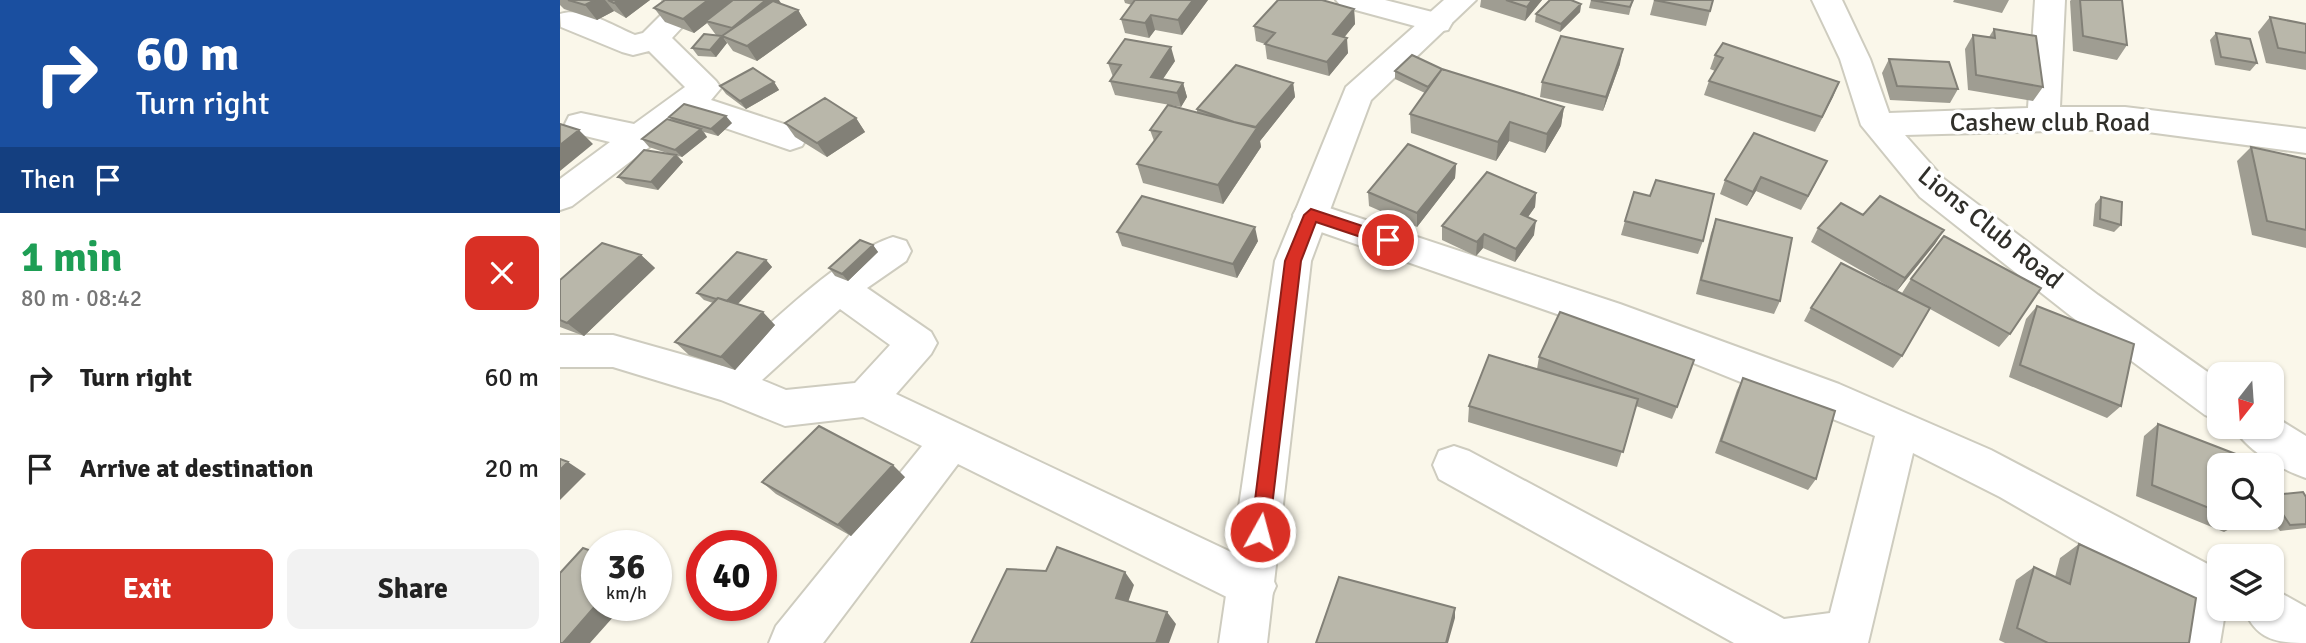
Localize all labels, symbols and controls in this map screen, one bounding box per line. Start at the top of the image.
text: 60 m [136,24,239,84]
icon: right [21,28,112,119]
text: Turn right [136,84,269,123]
street label: Cashew club Road [1950,107,2150,139]
street label: Lions Club Road [1911,160,2069,296]
icon: arrive [89,161,127,199]
text: Then [21,164,75,196]
pin [1358,210,1418,270]
icon: arrive [1369,221,1407,259]
text: 1 min [21,232,122,283]
button: close [465,236,539,310]
text: 80 m · 08:42 [21,284,142,313]
icon: right [21,359,59,397]
text: Turn right [80,362,192,394]
text: 60 m [484,362,539,394]
north arrow [2207,362,2284,439]
map controls [2207,362,2284,621]
icon: arrive [21,450,59,488]
text: Arrive at destination [80,453,313,485]
text: 20 m [484,453,539,485]
button: search [2207,453,2284,530]
position arrow [1223,495,1297,569]
speed limit sign: 40 [686,530,777,621]
button: layers [2207,544,2284,621]
text: 36 [608,545,645,588]
button: Exit [21,549,273,629]
button: Share [287,549,539,629]
text: km/h [606,582,647,604]

